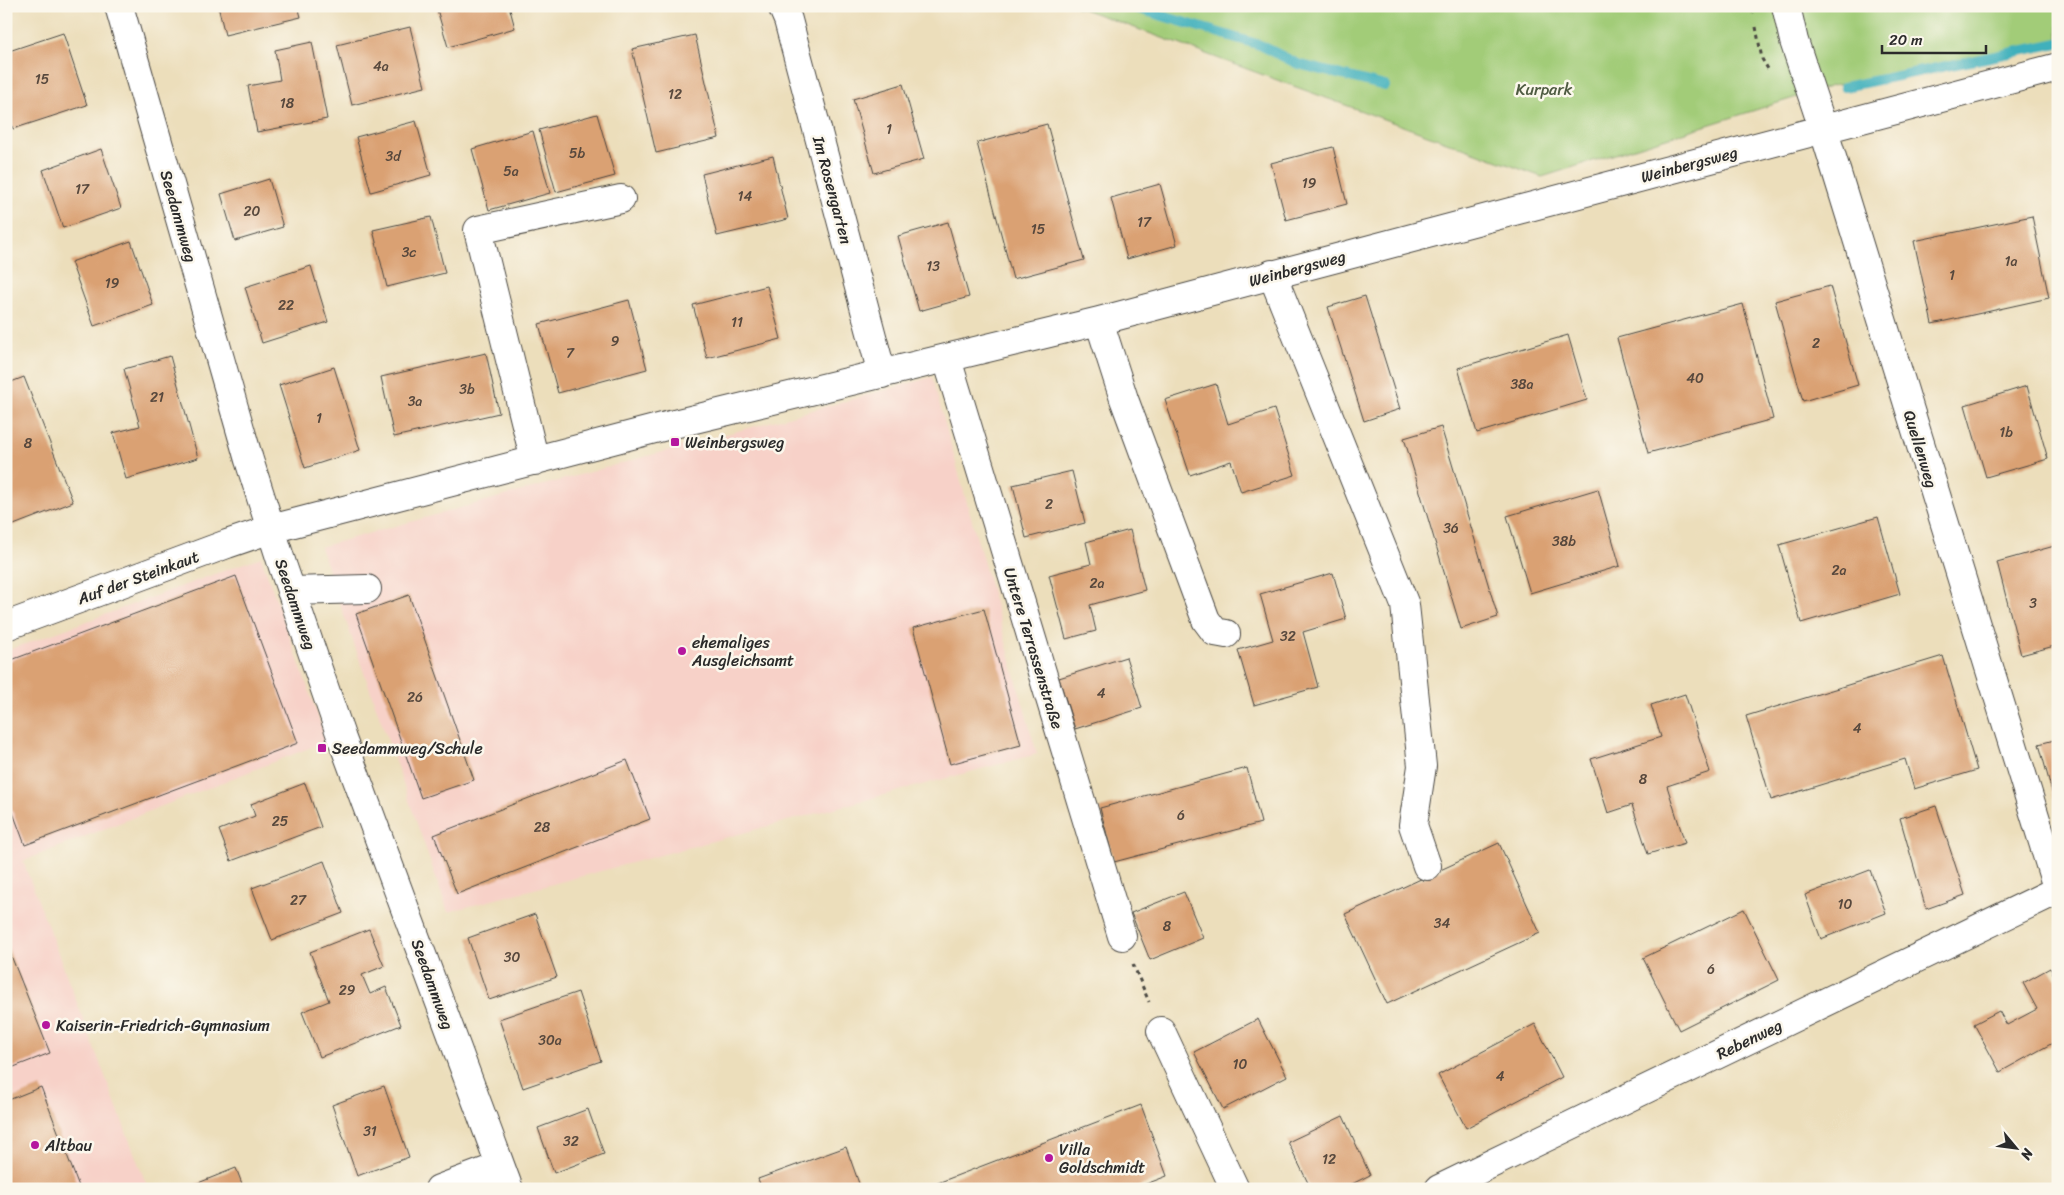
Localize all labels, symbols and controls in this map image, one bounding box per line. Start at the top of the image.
scale bar [1882,22,1985,54]
text: 20 m [1889,27,1923,53]
house number: 4a [373,54,389,79]
house number: 15 [35,67,50,92]
park label: Kurpark [1516,75,1573,104]
house number: 12 [668,82,682,107]
house number: 18 [280,91,295,116]
house number: 1 [886,117,892,142]
street label: Im Rosengarten [804,132,861,248]
street label: Weinbergsweg [1637,138,1741,191]
house number: 5b [569,141,585,166]
house number: 3d [385,144,402,169]
house number: 5a [503,159,519,184]
street label: Seedammweg [152,167,206,266]
house number: 19 [1302,171,1317,196]
house number: 17 [75,177,90,202]
house number: 14 [738,184,753,209]
house number: 20 [244,199,261,224]
house number: 17 [1137,210,1152,235]
house number: 15 [1031,217,1046,242]
house number: 3c [402,240,416,265]
street label: Weinbergsweg [1245,242,1349,295]
house number: 1a [2004,249,2018,274]
house number: 13 [926,254,940,279]
house number: 1 [1949,263,1955,288]
house number: 19 [105,271,120,296]
house number: 22 [278,293,294,318]
house number: 11 [731,310,743,335]
house number: 9 [611,329,620,354]
house number: 2 [1812,331,1820,356]
house number: 7 [566,341,575,366]
house number: 40 [1686,366,1704,391]
house number: 38a [1510,372,1534,397]
house number: 3b [459,377,475,402]
house number: 21 [150,385,164,410]
house number: 3a [408,389,422,414]
house number: 1 [316,406,322,431]
street label: Quellenweg [1895,407,1946,492]
house number: 1b [1999,420,2013,445]
place label: Weinbergsweg [685,428,784,457]
house number: 8 [24,431,33,456]
marker: Weinbergsweg [669,436,681,448]
house number: 2 [1045,492,1053,517]
house number: 36 [1443,516,1459,541]
house number: 38b [1552,529,1576,554]
street label: Auf der Steinkaut [72,542,203,613]
street label: Seedammweg [266,555,325,654]
house number: 2a [1831,558,1847,583]
street label: Untere Terrassenstraße [995,564,1072,733]
house number: 2a [1089,571,1105,596]
house number: 3 [2029,591,2037,616]
house number: 32 [1280,624,1296,649]
place label: ehemaliges Ausgleichsamt [691,628,794,675]
marker: ehemaliges Ausgleichsamt [676,645,688,657]
house number: 4 [1097,681,1106,706]
house number: 26 [407,685,423,710]
house number: 4 [1853,716,1862,741]
place label: Seedammweg/Schule [332,734,483,763]
marker: Seedammweg/Schule [316,742,328,754]
house number: 8 [1639,767,1648,792]
house number: 6 [1177,803,1185,828]
house number: 25 [272,809,289,834]
house number: 28 [534,815,551,840]
house number: 27 [290,888,307,913]
house number: 10 [1838,892,1853,917]
house number: 34 [1434,911,1450,936]
house number: 8 [1163,914,1172,939]
street label: Seedammweg [403,935,462,1034]
house number: 30 [504,945,520,970]
house number: 6 [1707,957,1715,982]
house number: 29 [339,978,356,1003]
place label: Kaiserin-Friedrich-Gymnasium [56,1011,270,1040]
street label: Rebenweg [1711,1011,1787,1068]
marker: Kaiserin-Friedrich-Gymnasium [40,1019,52,1031]
house number: 30a [538,1028,562,1053]
house number: 10 [1233,1052,1248,1077]
house number: 4 [1496,1064,1505,1089]
house number: 31 [363,1119,377,1144]
north arrow [1992,1122,2042,1172]
house number: 32 [563,1129,579,1154]
place label: Altbau [44,1131,93,1160]
place label: Villa Goldschmidt [1059,1135,1145,1182]
marker: Altbau [29,1139,41,1151]
text: N [2014,1143,2041,1165]
house number: 12 [1322,1147,1336,1172]
marker: Villa Goldschmidt [1043,1152,1055,1164]

